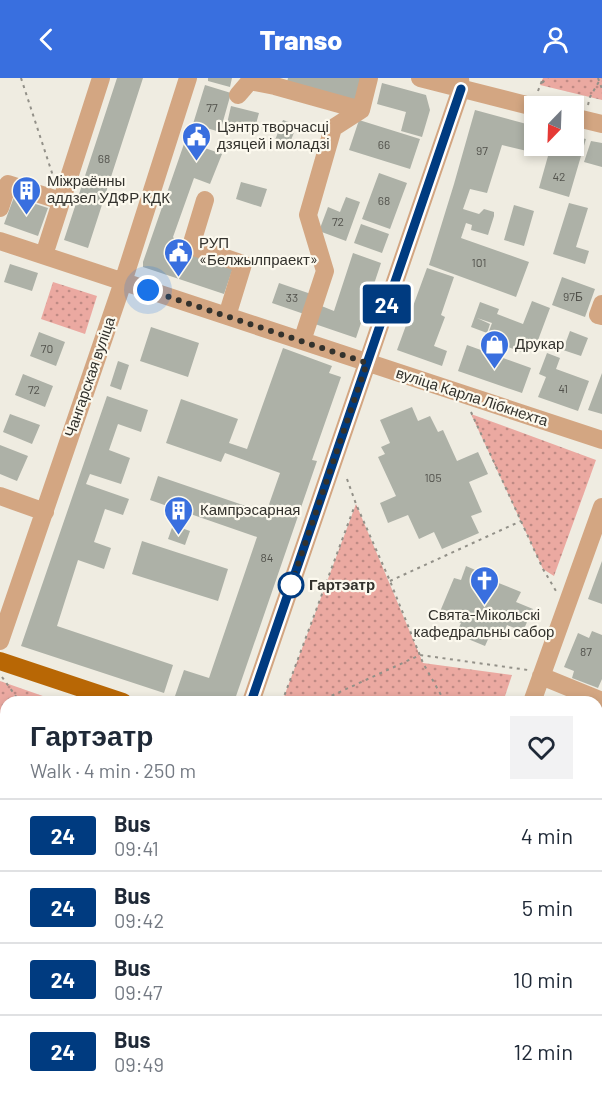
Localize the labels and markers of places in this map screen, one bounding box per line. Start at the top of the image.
place label: Цэнтр творчасці дзяцей і моладзі [217,117,330,152]
public building icon: Цэнтр творчасці дзяцей і моладзі [180,120,212,162]
place label: Міжраённы аддзел УДФР КДК [47,171,170,206]
building icon: Міжраённы аддзел УДФР КДК [10,174,42,216]
place label: РУП «Белжылпраект» [199,233,318,268]
public building icon: РУП «Белжылпраект» [162,236,194,278]
shop icon: Друкар [478,328,510,370]
place label: Друкар [515,334,564,352]
building icon: Кампрэсарная [163,494,195,536]
place label: Кампрэсарная [200,500,300,518]
church icon: Свята-Мікольскі кафедральны сабор [468,564,500,606]
marker: Гартэатр [278,572,304,598]
place label: Гартэатр [309,575,375,593]
place label: Свята-Мікольскі кафедральны сабор [414,605,554,640]

